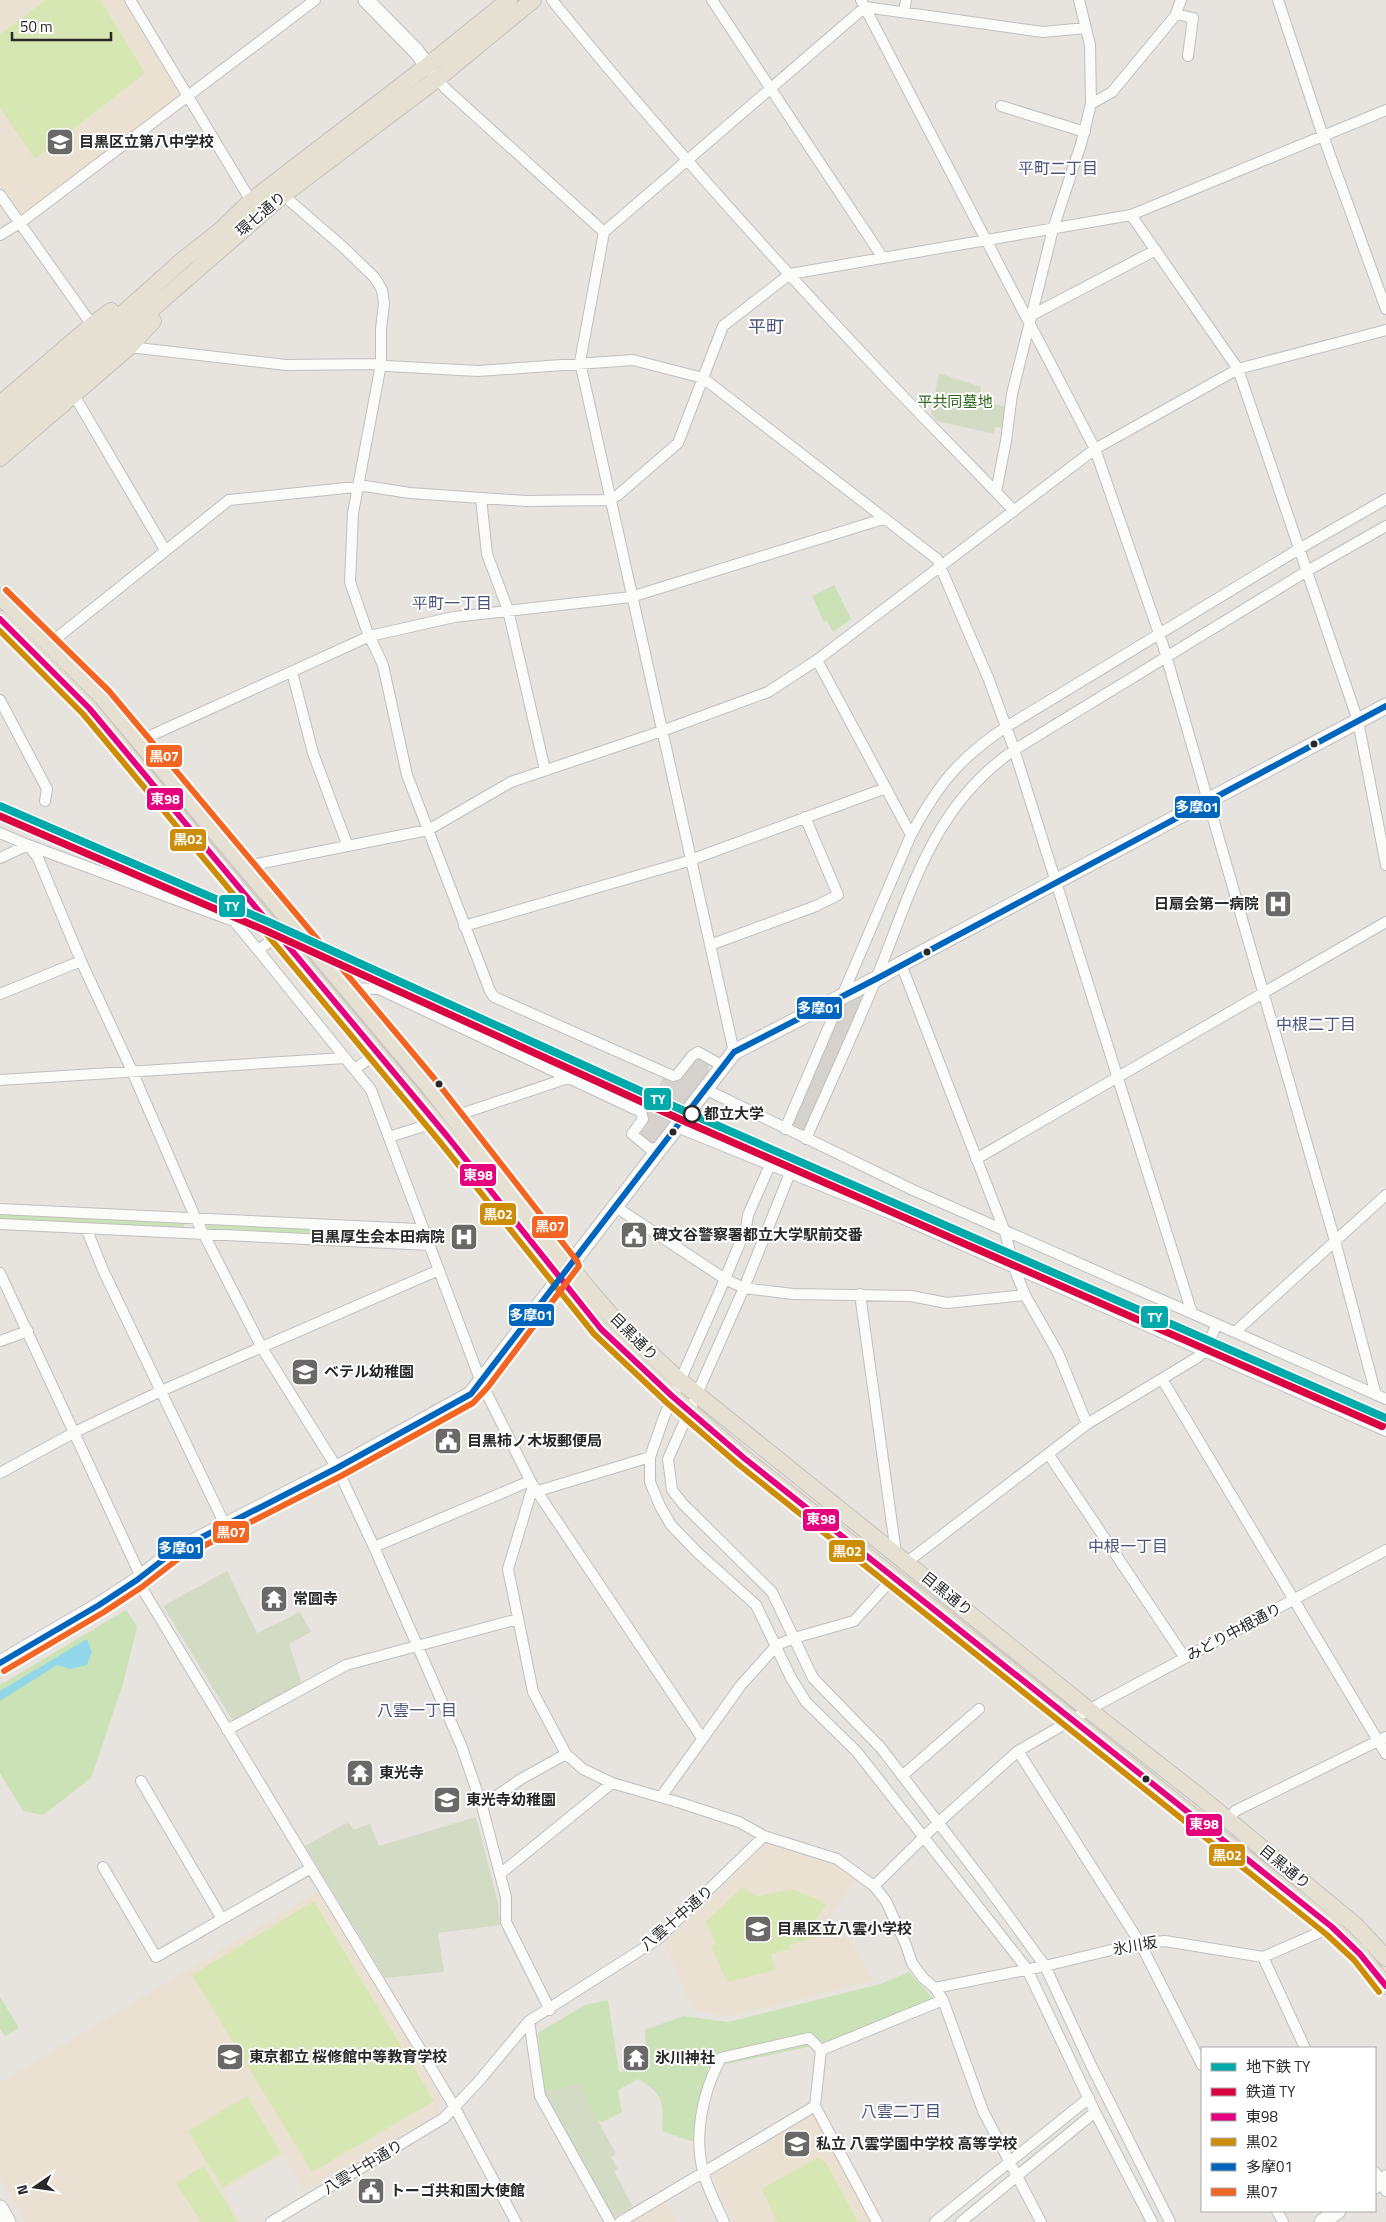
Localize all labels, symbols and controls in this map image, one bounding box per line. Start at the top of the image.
scale bar [12,10,111,42]
text: 50 m [20,15,53,38]
school or university icon: 目黒区立第八中学校 [45,127,75,157]
place label: 目黒区立第八中学校 [79,130,214,153]
district label: 平町二丁目 [1018,156,1098,180]
street label: 環七通り [230,186,291,242]
district label: 平町 [748,313,784,340]
park label: 平共同墓地 [917,390,993,413]
district label: 平町一丁目 [412,591,492,615]
unlabelled marker [1309,739,1319,749]
line badge: 黒07 [145,744,183,768]
text: 黒07 [149,745,179,766]
line badge: 東98 [146,787,184,811]
text: 東98 [150,788,180,809]
line badge: 多摩01 [1174,795,1221,819]
text: 多摩01 [1175,796,1219,817]
line badge: 黒02 [169,828,207,852]
text: 黒02 [173,828,203,849]
hospital icon: 日扇会第一病院 [1263,889,1293,919]
place label: 日扇会第一病院 [1154,892,1259,915]
line badge: TY [218,894,246,918]
text: TY [224,895,240,916]
unlabelled marker [922,947,932,957]
line badge: 多摩01 [796,996,843,1020]
text: 多摩01 [797,997,841,1018]
district label: 中根二丁目 [1276,1012,1356,1036]
unlabelled marker [434,1079,444,1089]
line badge: TY [643,1087,672,1111]
text: TY [650,1088,666,1109]
place label: 都立大学 [704,1102,764,1125]
marker: 都立大学 [683,1105,701,1123]
unlabelled marker [668,1127,678,1137]
line badge: 東98 [459,1163,497,1187]
text: 東98 [463,1164,493,1185]
line badge: 黒02 [479,1202,517,1226]
text: 黒02 [483,1203,513,1224]
line badge: 黒07 [531,1215,569,1239]
text: 黒07 [535,1215,565,1236]
public building icon: 碑文谷警察署都立大学駅前交番 [619,1220,649,1250]
hospital icon: 目黒厚生会本田病院 [449,1222,479,1252]
place label: 碑文谷警察署都立大学駅前交番 [652,1223,863,1246]
place label: 目黒厚生会本田病院 [310,1225,445,1248]
line badge: 多摩01 [508,1303,555,1327]
text: 多摩01 [509,1304,553,1325]
line badge: TY [1140,1305,1169,1329]
text: TY [1147,1306,1163,1327]
street label: 目黒通り [605,1307,664,1366]
school or university icon: ベテル幼稚園 [290,1357,320,1387]
place label: ベテル幼稚園 [324,1360,414,1383]
public building icon: 目黒柿ノ木坂郵便局 [433,1426,463,1456]
place label: 目黒柿ノ木坂郵便局 [467,1429,602,1452]
line badge: 東98 [802,1508,840,1532]
text: 東98 [806,1508,836,1529]
line badge: 黒07 [212,1520,250,1544]
text: 黒07 [216,1521,246,1542]
district label: 中根一丁目 [1088,1534,1168,1558]
line badge: 多摩01 [157,1536,204,1560]
text: 多摩01 [158,1537,202,1558]
line badge: 黒02 [828,1539,866,1563]
text: 黒02 [832,1540,862,1561]
street label: 目黒通り [917,1566,978,1621]
temple icon: 常圓寺 [259,1584,289,1614]
place label: 常圓寺 [293,1587,338,1610]
street label: みどり中根通り [1182,1597,1286,1666]
district label: 八雲一丁目 [377,1698,457,1722]
temple icon: 東光寺 [345,1758,375,1788]
place label: 東光寺 [379,1761,424,1784]
unlabelled marker [1141,1774,1151,1784]
school or university icon: 東光寺幼稚園 [432,1785,462,1815]
place label: 東光寺幼稚園 [466,1788,556,1811]
line badge: 東98 [1185,1813,1223,1837]
text: 東98 [1189,1813,1219,1834]
street label: 目黒通り [1255,1839,1316,1894]
line badge: 黒02 [1208,1843,1246,1867]
text: 黒02 [1212,1844,1242,1865]
street label: 八雲十中通り [635,1879,718,1956]
school or university icon: 目黒区立八雲小学校 [743,1914,773,1944]
place label: 目黒区立八雲小学校 [777,1917,912,1940]
street label: 氷川坂 [1111,1930,1159,1961]
school or university icon: 東京都立 桜修館中等教育学校 [215,2042,245,2072]
temple icon: 氷川神社 [621,2043,651,2073]
place label: 東京都立 桜修館中等教育学校 [249,2045,447,2068]
place label: 氷川神社 [655,2046,715,2069]
legend [1201,2047,1376,2212]
text: 地下鉄 TY [1246,2055,1310,2078]
text: 鉄道 TY [1246,2080,1295,2103]
district label: 八雲二丁目 [861,2099,941,2123]
text: 東98 [1246,2105,1278,2128]
school or university icon: 私立 八雲学園中学校 高等学校 [782,2129,812,2159]
text: 黒02 [1246,2130,1278,2153]
place label: 私立 八雲学園中学校 高等学校 [816,2132,1018,2155]
street label: 八雲十中通り [318,2134,407,2200]
text: 多摩01 [1246,2155,1293,2178]
north arrow [10,2162,60,2212]
public building icon: トーゴ共和国大使館 [356,2176,386,2206]
place label: トーゴ共和国大使館 [390,2179,525,2202]
text: 黒07 [1246,2180,1278,2203]
text: N [11,2183,33,2197]

